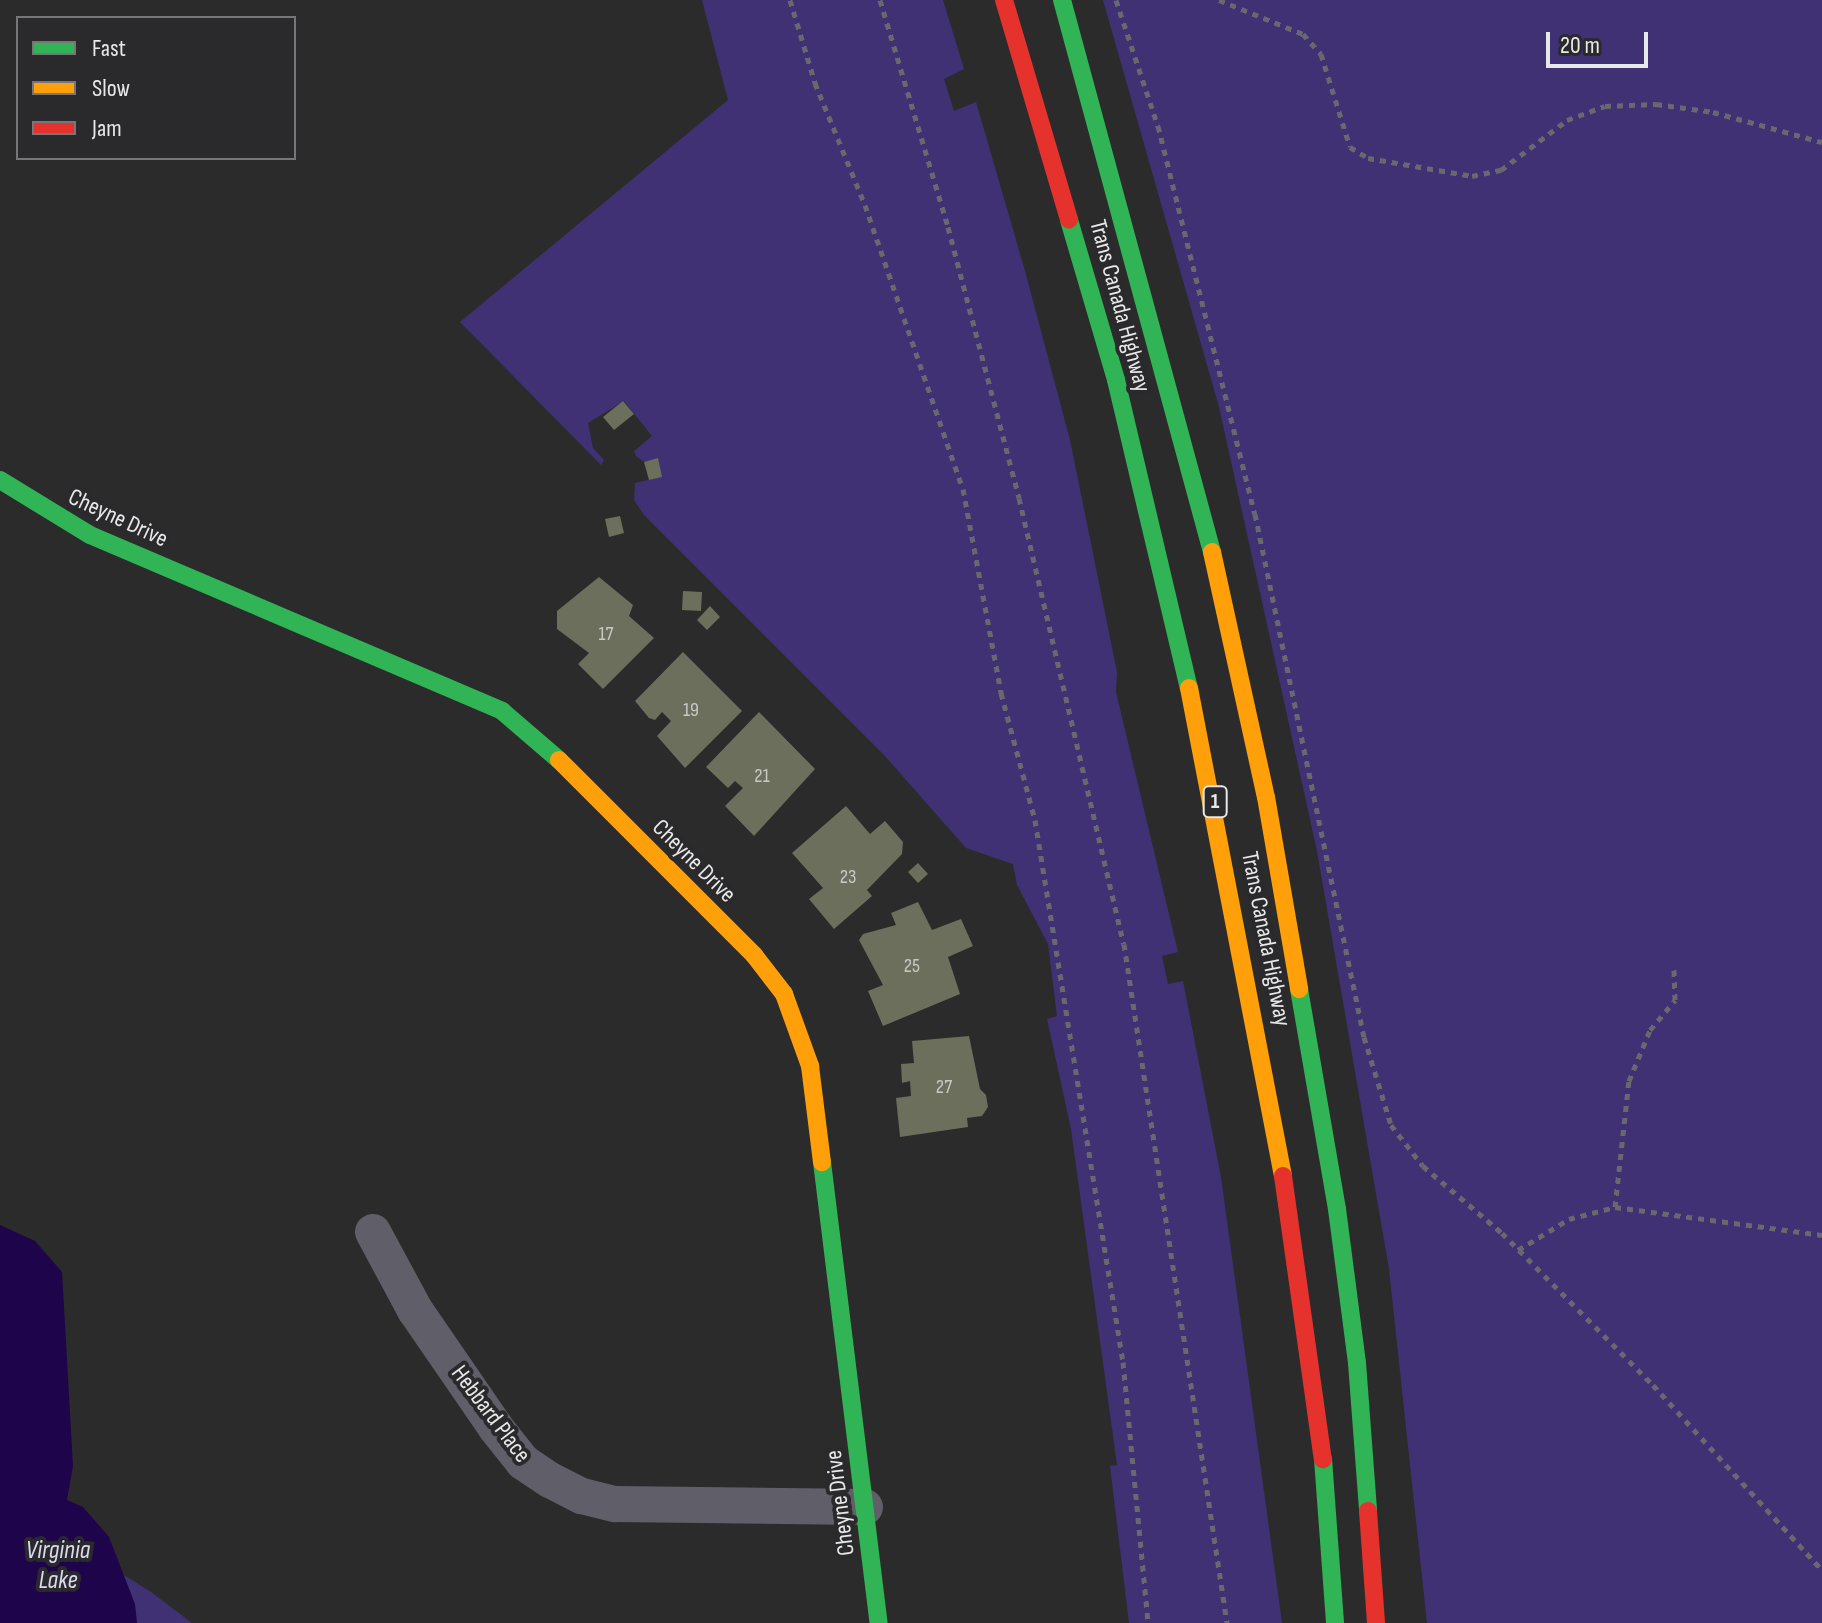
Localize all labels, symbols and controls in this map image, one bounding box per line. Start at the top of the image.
legend [16,16,296,160]
scale bar [1550,16,1652,66]
text: 20 m [1560,31,1600,60]
text: Fast [92,34,126,63]
text: Slow [92,74,130,103]
text: Jam [92,114,122,143]
street label: Trans Canada Highway [1083,217,1157,395]
street label: Cheyne Drive [64,482,172,554]
house number: 17 [599,622,613,646]
house number: 19 [683,698,699,722]
house number: 21 [754,764,770,788]
road number: 1 [1201,784,1229,820]
street label: Cheyne Drive [646,813,742,909]
street label: Trans Canada Highway [1235,849,1297,1029]
house number: 23 [840,865,856,889]
house number: 25 [904,954,920,978]
house number: 27 [936,1075,952,1099]
street label: Hebbard Place [445,1360,537,1468]
street label: Cheyne Drive [819,1448,861,1558]
water label: Virginia Lake [26,1535,90,1596]

